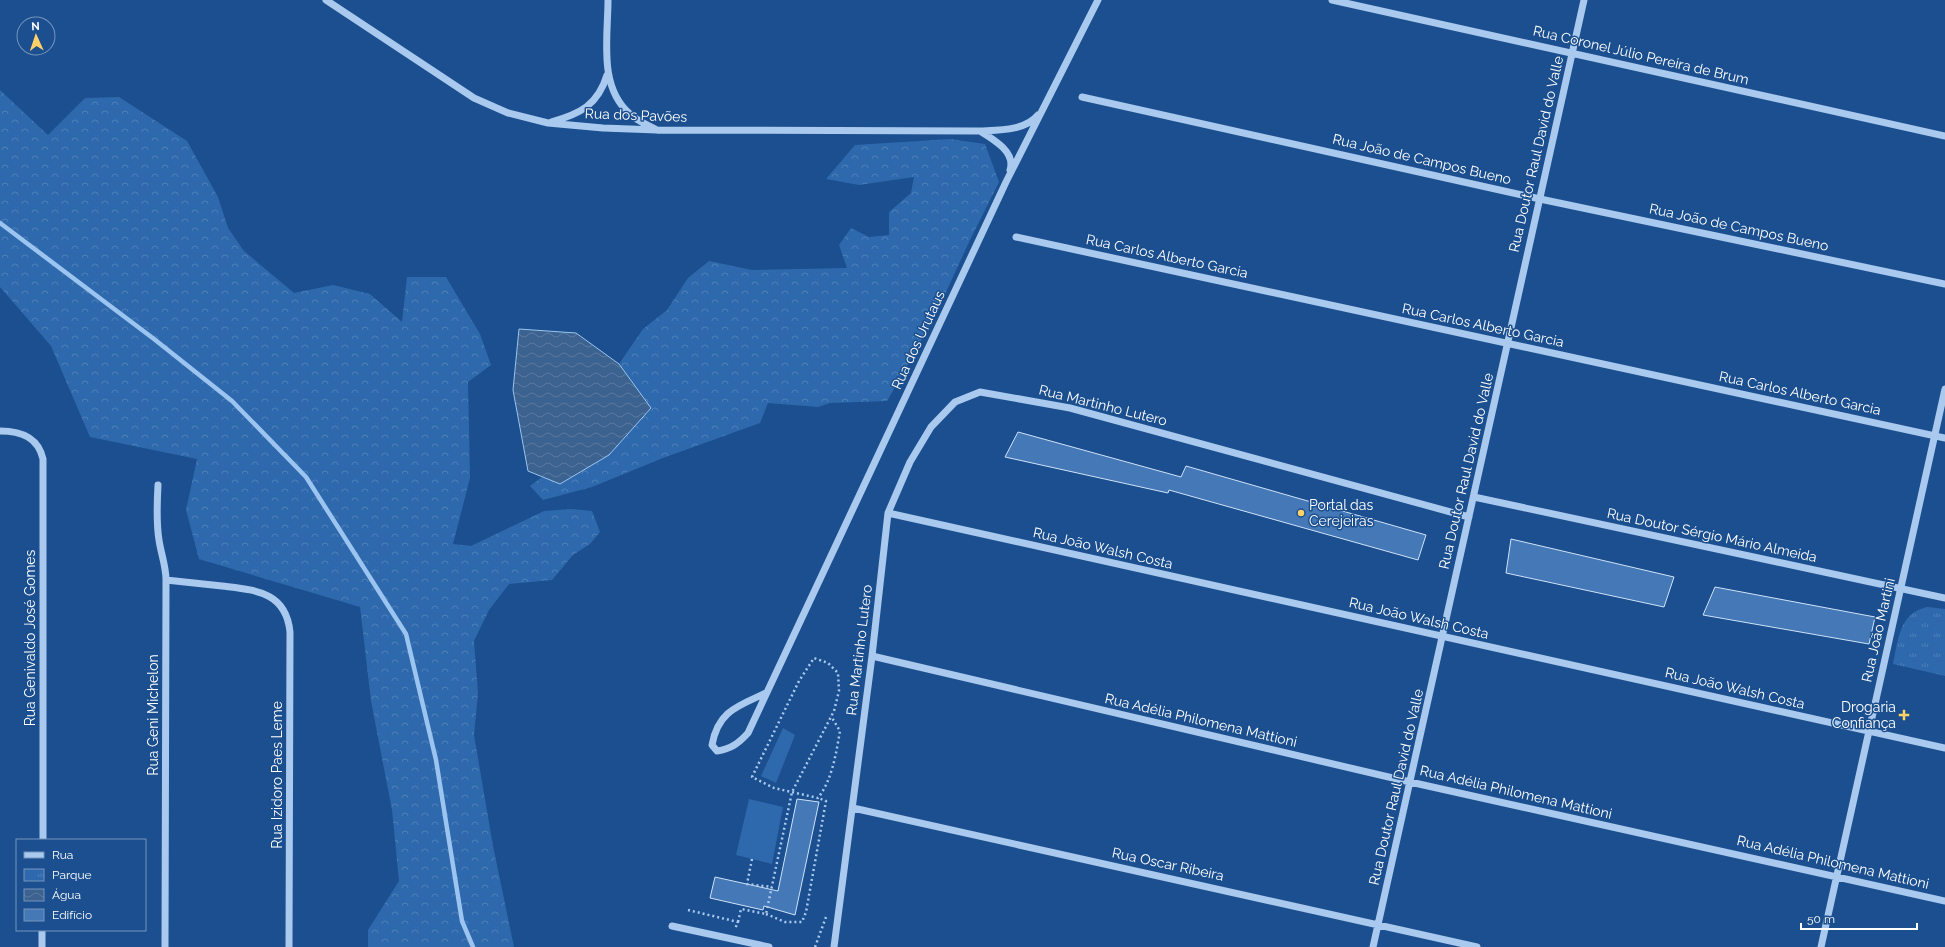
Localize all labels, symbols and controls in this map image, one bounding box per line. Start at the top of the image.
north arrow [16,16,56,56]
text: N [31,20,40,33]
street label: Rua Coronel Júlio Pereira de Brum [1532,22,1750,88]
street label: Rua Doutor Raul David do Valle [1506,54,1566,254]
street label: Rua dos Pavões [585,105,688,125]
street label: Rua João de Campos Bueno [1331,131,1513,187]
street label: Rua João de Campos Bueno [1648,200,1830,254]
street label: Rua Carlos Alberto Garcia [1085,231,1249,281]
street label: Rua dos Urutaus [888,288,948,392]
street label: Rua Carlos Alberto Garcia [1401,300,1565,350]
street label: Rua Carlos Alberto Garcia [1718,368,1882,418]
street label: Rua Doutor Raul David do Valle [1436,371,1496,571]
street label: Rua Martinho Lutero [1037,381,1169,429]
place label: Portal das Cerejeiras [1309,497,1374,529]
street label: Rua Doutor Sérgio Mário Almeida [1606,505,1818,565]
marker: Portal das Cerejeiras [1296,508,1306,518]
street label: Rua João Walsh Costa [1032,524,1174,572]
street label: Rua Genivaldo José Gomes [22,549,38,726]
street label: Rua João Martini [1858,576,1898,684]
street label: Rua Martinho Lutero [843,584,875,716]
street label: Rua João Walsh Costa [1348,594,1490,642]
street label: Rua Geni Michelon [145,654,161,776]
street label: Rua João Walsh Costa [1664,664,1806,712]
street label: Rua Doutor Raul David do Valle [1366,687,1426,887]
street label: Rua Adélia Philomena Mattioni [1103,690,1299,750]
place label: Drogaria Confiança [1832,699,1896,731]
street label: Rua Izidoro Paes Leme [269,701,285,849]
marker: Drogaria Confiança [1899,710,1909,720]
street label: Rua Adélia Philomena Mattioni [1418,762,1614,822]
street label: Rua Adélia Philomena Mattioni [1735,832,1931,892]
legend [16,839,146,931]
street label: Rua Oscar Ribeira [1111,844,1225,884]
text: Rua [52,848,73,862]
text: Parque [52,868,92,882]
text: Água [52,888,81,902]
scale bar [1801,905,1917,931]
text: Edifício [52,908,92,922]
text: 50 m [1807,912,1835,926]

